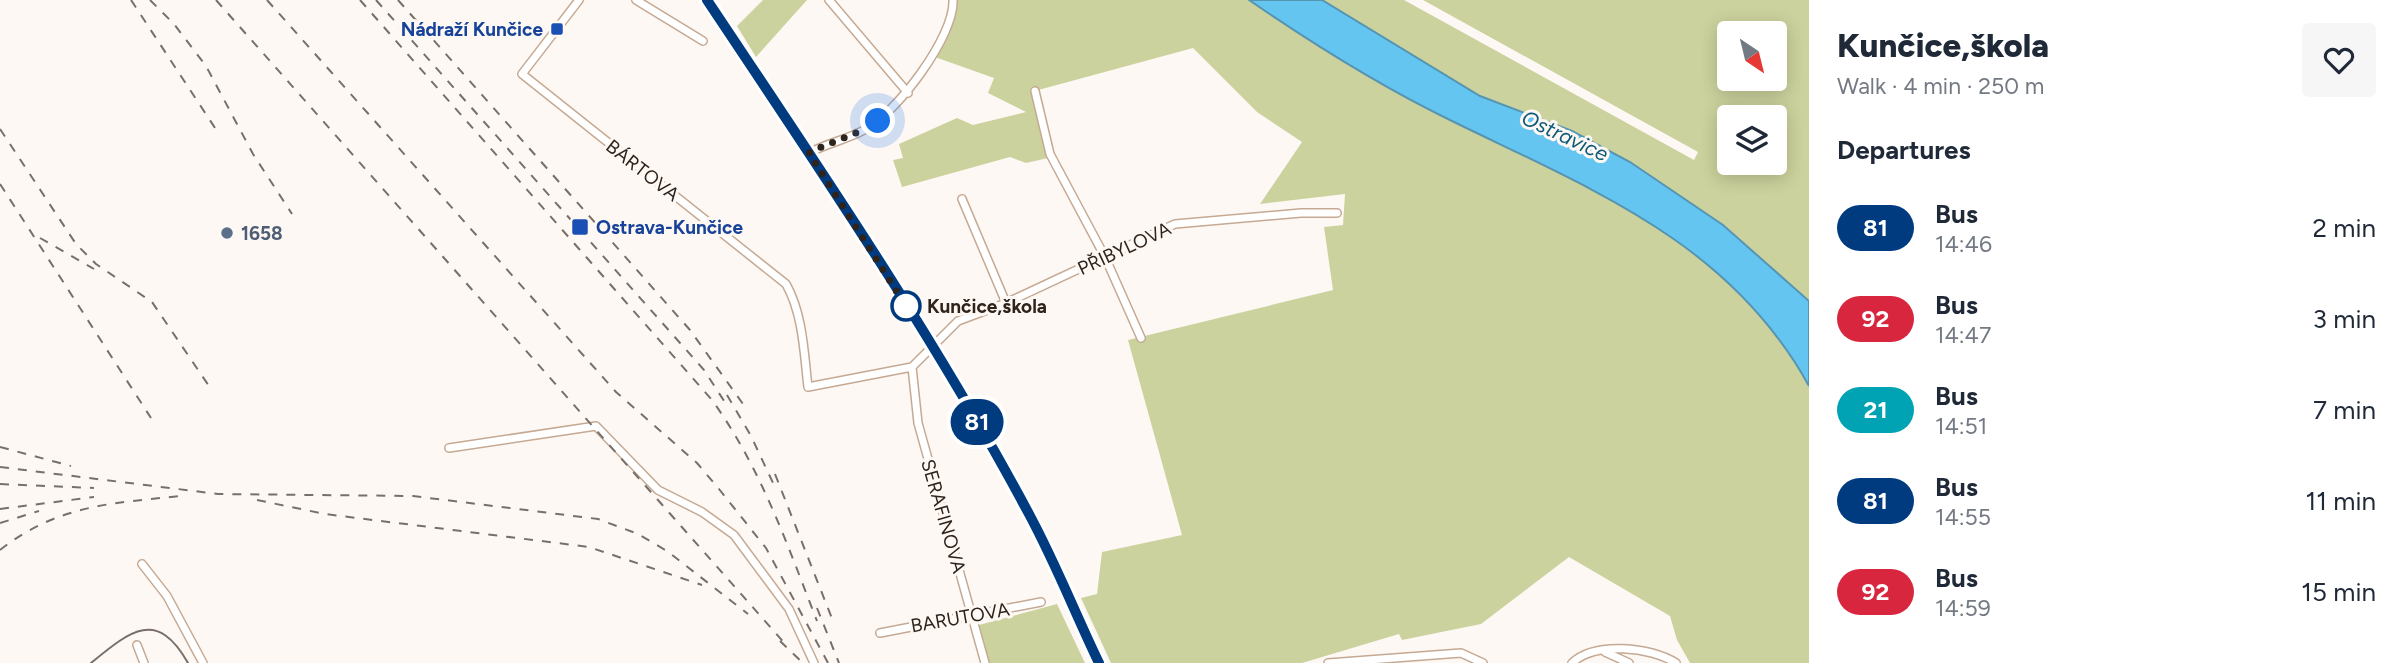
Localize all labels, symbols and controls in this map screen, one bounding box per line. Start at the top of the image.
place label: Nádraží Kunčice [401,18,543,41]
marker: Nádraží Kunčice [549,21,565,37]
north arrow [1717,21,1787,91]
map controls [1717,21,1787,175]
button: heart [2302,23,2376,97]
text: Kunčice,škola [1837,26,2049,65]
text: Walk · 4 min · 250 m [1837,72,2044,100]
your location [860,103,895,138]
water label: Ostravice [1518,105,1613,167]
button: layers [1717,105,1787,175]
text: Departures [1837,134,1971,166]
street label: BÁRTOVA [601,135,684,206]
text: Bus [1935,198,1978,230]
text: 2 min [2312,212,2376,244]
text: 81 [1863,213,1888,242]
place label: Ostrava-Kunčice [596,216,743,239]
marker: Ostrava-Kunčice [570,217,590,237]
street label: PŘIBYLOVA [1074,217,1175,280]
place label: 1658 [241,222,283,245]
marker: 1658 [219,225,235,241]
text: 14:46 [1935,230,1992,258]
text: Bus [1935,289,1978,321]
marker: Kunčice,škola [891,291,921,321]
place label: Kunčice,škola [927,295,1047,318]
text: 3 min [2313,303,2376,335]
text: 92 [1862,304,1889,333]
text: 14:47 [1935,321,1991,349]
text: Bus [1935,380,1978,412]
text: 7 min [2313,394,2376,426]
text: 21 [1863,395,1888,424]
line badge: 81 [946,399,1009,445]
text: 81 [965,407,989,436]
text: 14:51 [1935,412,1987,440]
street label: SERAFINOVA [916,456,971,576]
text: Bus [1935,471,1978,503]
text: 11 min [2305,485,2376,517]
text: 81 [1863,486,1888,515]
text: 14:55 [1935,503,1991,531]
text: Bus [1935,562,1978,594]
text: 15 min [2301,576,2376,608]
text: 92 [1862,577,1889,606]
text: 14:59 [1935,594,1991,622]
street label: BARUTOVA [909,597,1011,637]

